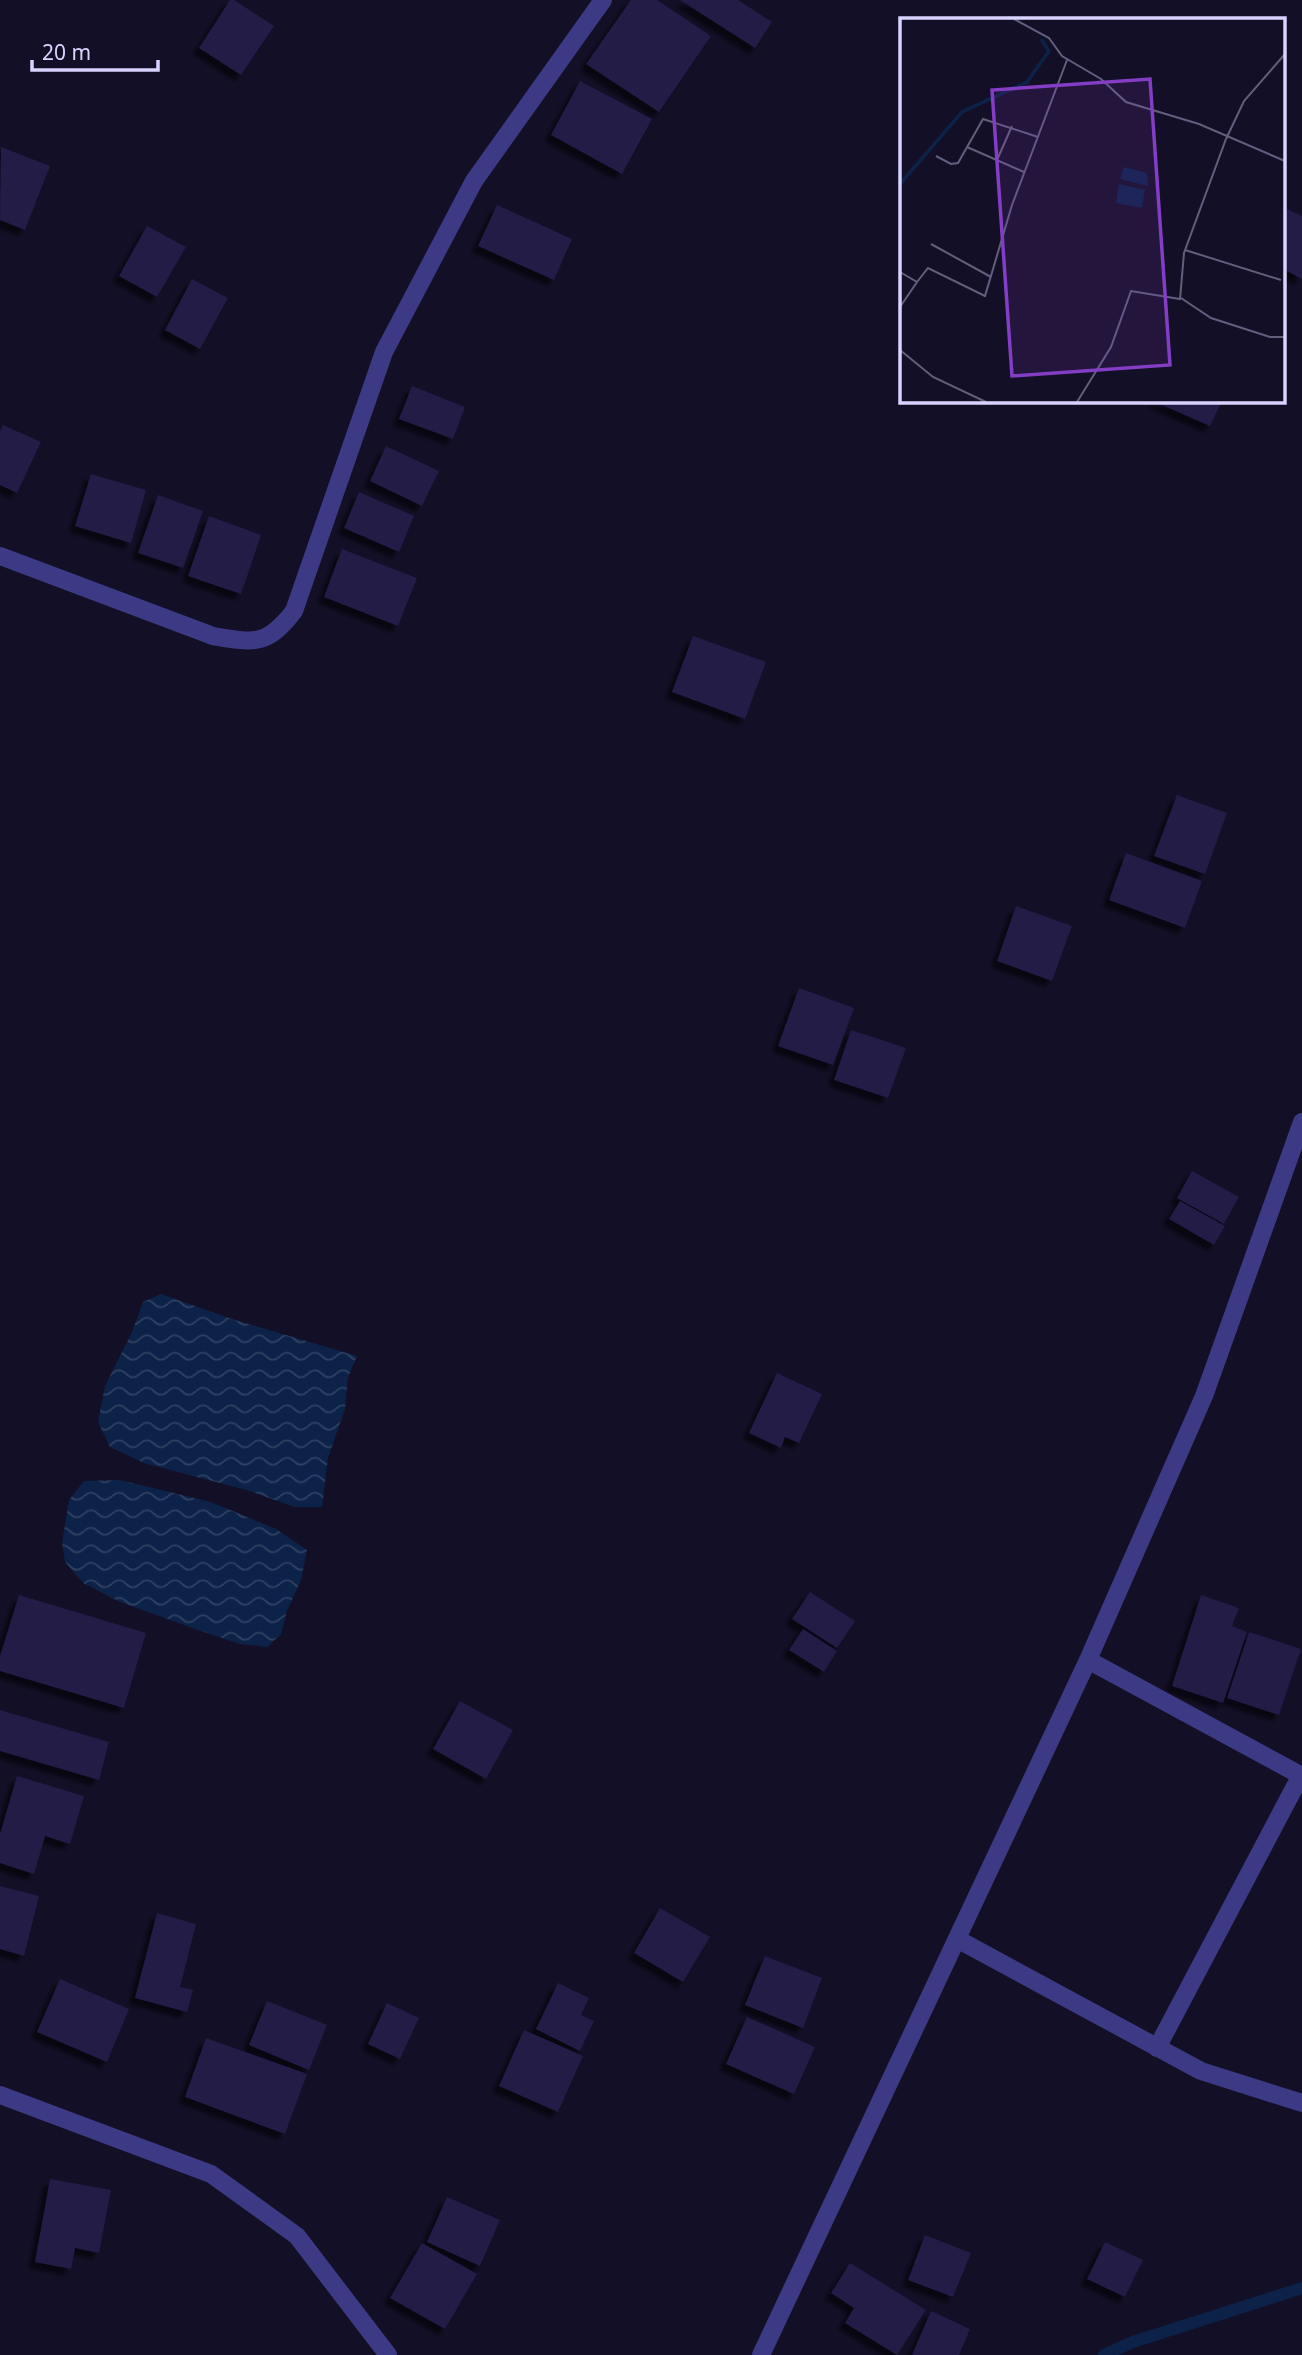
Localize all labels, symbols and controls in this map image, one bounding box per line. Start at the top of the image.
inset map [900,18,1284,402]
scale bar [32,28,158,72]
text: 20 m [42,38,91,66]

